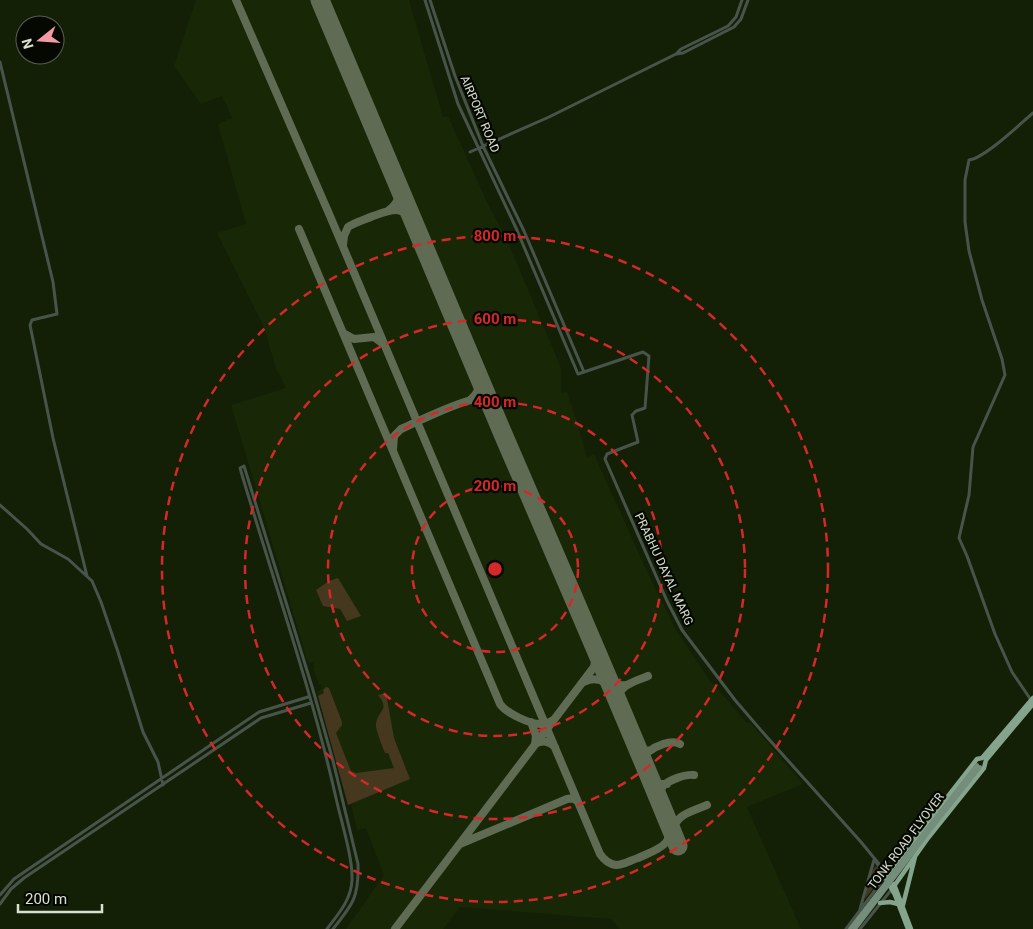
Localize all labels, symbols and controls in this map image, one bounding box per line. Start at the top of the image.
north arrow [15,15,65,65]
text: N [18,37,37,51]
street label: AIRPORT ROAD [457,73,503,155]
text: 800 m [474,227,516,245]
text: 600 m [474,310,516,328]
text: 400 m [474,393,516,411]
text: 200 m [474,477,516,495]
street label: PRABHU DAYAL MARG [632,511,696,627]
centre of rings [486,560,504,578]
street label: TONK ROAD FLYOVER [865,789,947,892]
scale bar [18,882,101,914]
text: 200 m [25,890,67,908]

